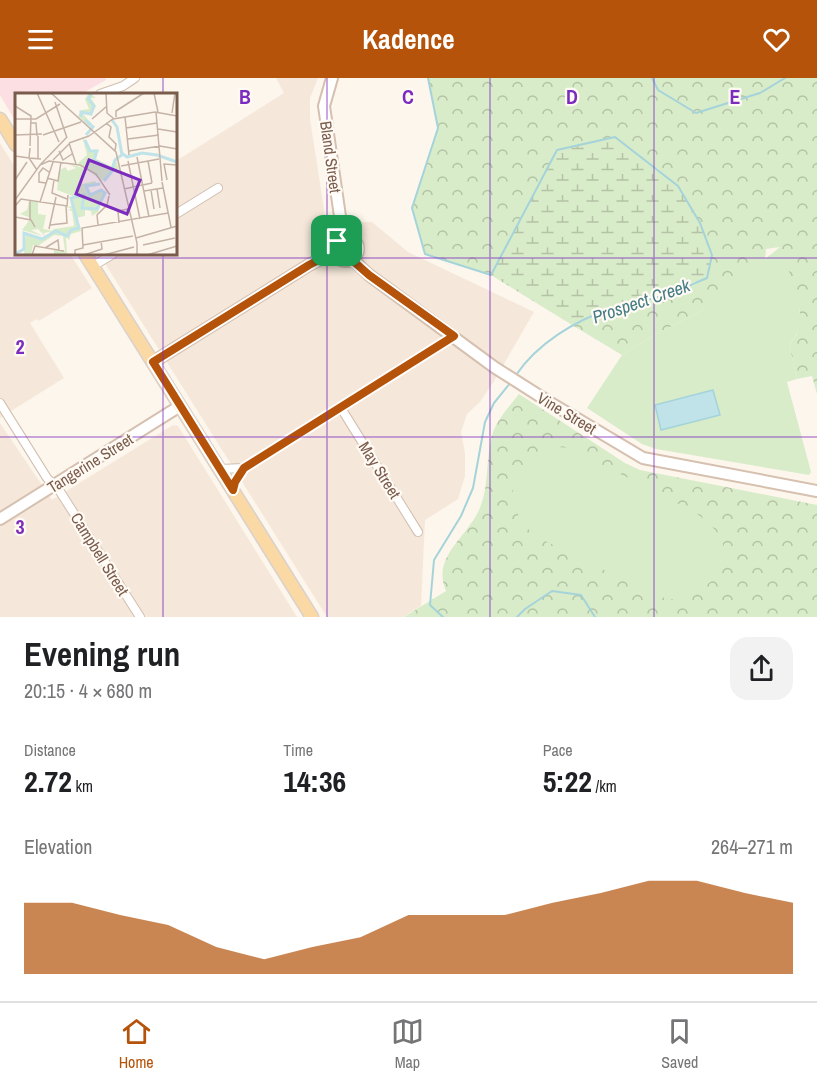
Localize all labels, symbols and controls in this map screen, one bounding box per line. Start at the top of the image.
text: Kadence [362,21,455,57]
icon: menu [24,23,57,56]
icon: heart [760,23,793,56]
text: B [239,83,251,110]
text: C [402,83,414,110]
text: D [566,83,578,110]
text: E [730,83,741,110]
inset map [15,93,177,255]
street label: Bland Street [315,120,347,195]
pin [311,215,362,266]
icon: arrive [320,224,353,257]
water label: Prospect Creek [589,272,694,329]
text: 2 [15,333,25,360]
street label: Vine Street [533,387,601,439]
street label: Tangerine Street [43,428,137,498]
street label: May Street [354,437,406,503]
street label: Campbell Street [66,508,134,600]
text: 3 [15,513,25,540]
text: Evening run [24,632,180,676]
button: share [730,637,793,700]
text: 20:15 · 4 × 680 m [24,677,152,704]
text: Distance [24,739,76,761]
text: Time [283,739,313,761]
text: Pace [543,739,573,761]
text: 2.72 [24,761,72,801]
text: 14:36 [283,761,346,801]
text: 5:22 [543,761,592,801]
text: km [72,775,93,797]
text: /km [592,775,617,797]
text: Elevation [24,833,92,860]
text: 264–271 m [711,833,793,860]
tab: Home [119,1015,154,1073]
tab: Map [391,1015,424,1073]
tab: Saved [661,1015,698,1073]

